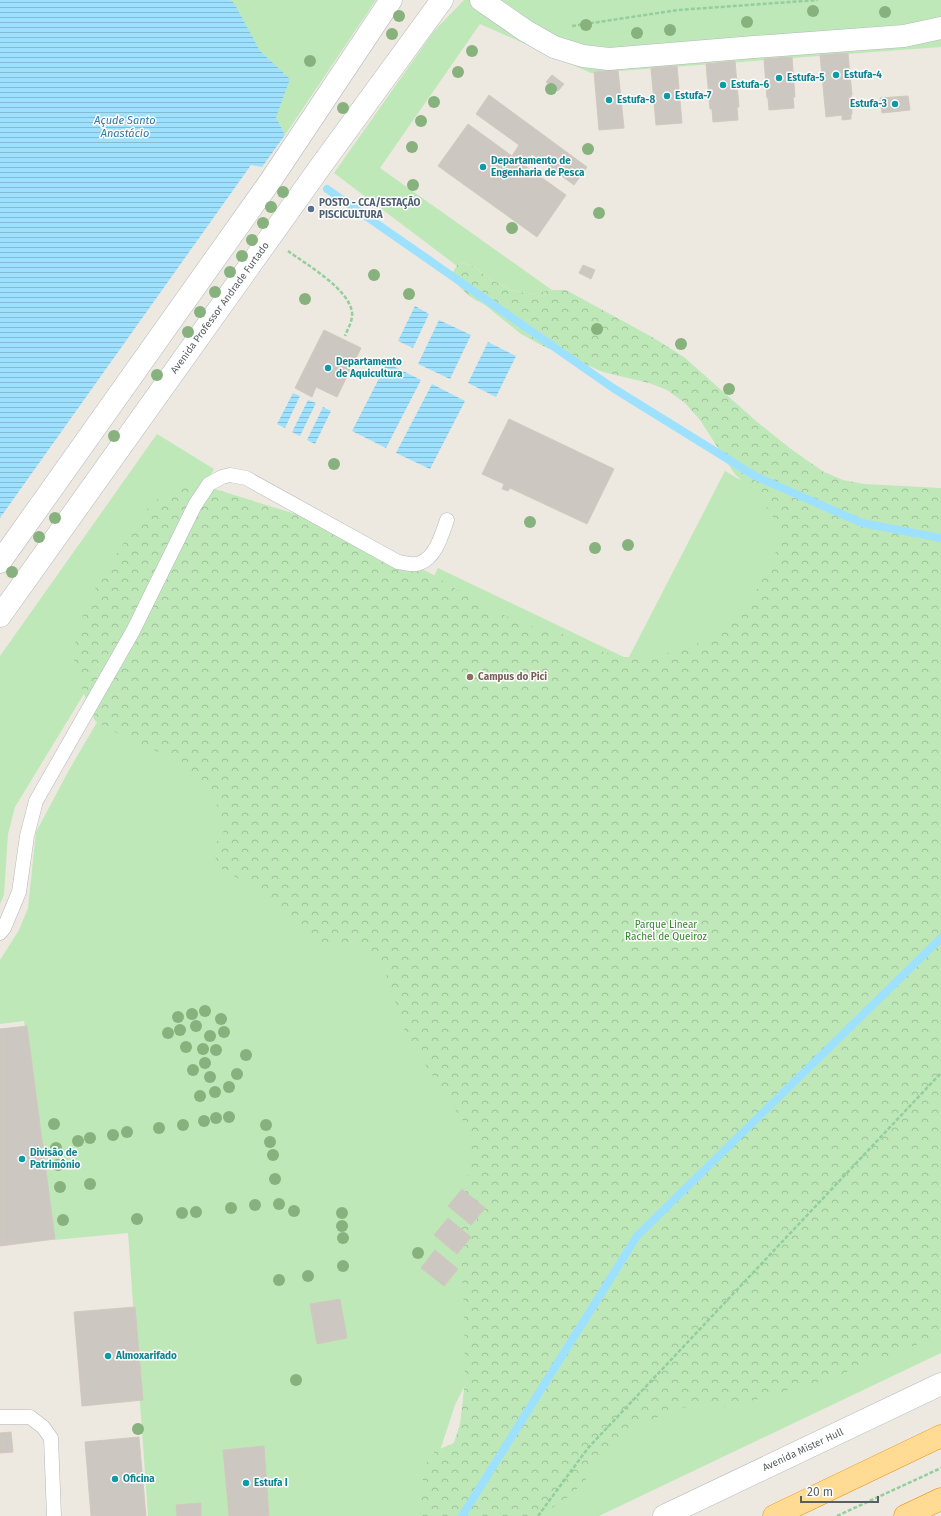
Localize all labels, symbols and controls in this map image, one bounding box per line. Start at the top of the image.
place label: Estufa-4 [844,69,882,81]
marker: Estufa-4 [831,70,841,80]
place label: Estufa-5 [787,72,825,84]
marker: Estufa-5 [774,73,784,83]
place label: Estufa-6 [731,79,769,91]
marker: Estufa-6 [718,80,728,90]
place label: Estufa-7 [675,90,712,102]
marker: Estufa-7 [662,91,672,101]
place label: Estufa-8 [617,94,655,106]
marker: Estufa-8 [604,95,614,105]
place label: Estufa-3 [850,98,887,110]
marker: Estufa-3 [890,99,900,109]
water label: Açude Santo Anastácio [93,114,156,140]
place label: Departamento de Engenharia de Pesca [491,155,585,179]
marker: Departamento de Engenharia de Pesca [478,162,488,172]
place label: POSTO - CCA/ESTAÇÃO PISCICULTURA [319,195,421,221]
marker: POSTO - CCA/ESTAÇÃO PISCICULTURA [306,204,316,214]
street label: Avenida Professor Andrade Furtado [168,240,272,376]
place label: Departamento de Aquicultura [336,356,403,380]
marker: Departamento de Aquicultura [323,363,333,373]
place label: Campus do Pici [478,671,547,683]
marker: Campus do Pici [465,672,475,682]
park label: Parque Linear Rachel de Queiroz [625,919,708,943]
place label: Divisão de Patrimônio [30,1147,81,1171]
marker: Divisão de Patrimônio [17,1154,27,1164]
place label: Almoxarifado [115,1350,177,1362]
marker: Almoxarifado [103,1351,113,1361]
street label: Avenida Mister Hull [761,1426,845,1474]
place label: Oficina [123,1473,155,1485]
marker: Oficina [110,1474,120,1484]
place label: Estufa I [254,1477,288,1489]
marker: Estufa I [241,1478,251,1488]
scale bar [801,1478,878,1504]
text: 20 m [807,1485,833,1499]

